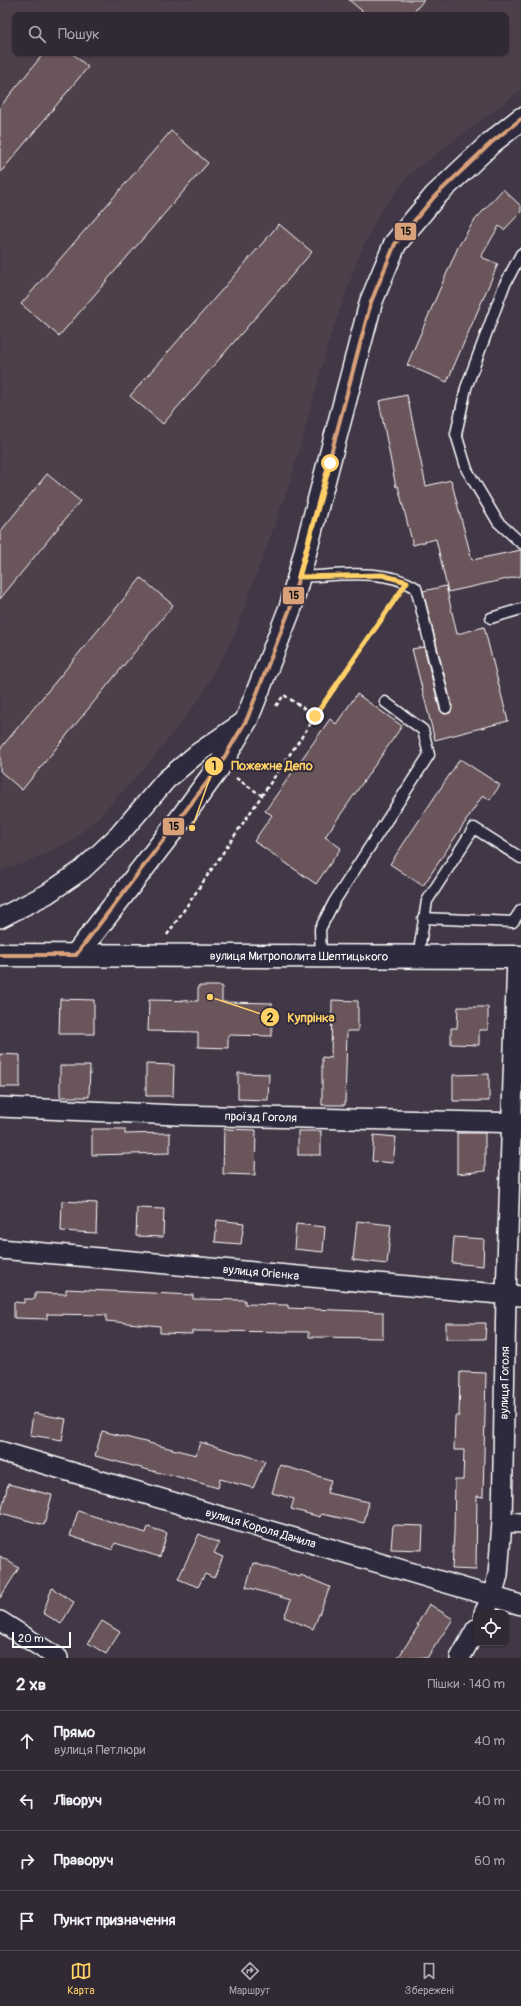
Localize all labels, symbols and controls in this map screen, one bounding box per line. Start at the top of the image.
search box [12,12,509,56]
icon: search [26,23,48,45]
text: Пошук [58,25,100,44]
line badge: 15 [394,222,417,241]
text: 15 [401,225,411,238]
route start [321,454,339,472]
line badge: 15 [282,586,305,605]
text: 15 [289,589,299,602]
route end [306,707,324,725]
callout: Пожежне Депо [204,753,321,778]
text: Пожежне Депо [231,758,313,774]
text: 1 [212,759,216,774]
line badge: 15 [162,817,185,836]
text: 15 [169,820,179,833]
street label: вулиця Митрополита Шептицького [210,948,389,964]
callout: Купрінка [260,1005,343,1030]
text: Купрінка [287,1010,335,1026]
text: 2 [267,1011,274,1026]
street label: проїзд Гоголя [224,1109,298,1125]
street label: вулиця Огієнка [222,1262,300,1283]
street label: вулиця Гоголя [496,1346,513,1420]
street label: вулиця Короля Данила [204,1505,318,1552]
map controls [473,1610,509,1646]
button: locate [473,1610,509,1646]
scale bar [12,1630,71,1649]
text: 20 m [18,1632,44,1645]
text: 2 хв [16,1674,46,1695]
text: Пішки · 140 m [427,1676,505,1692]
text: Прямо [54,1723,95,1742]
icon: ahead [16,1730,38,1752]
text: 40 m [474,1733,505,1749]
text: вулиця Петлюри [54,1742,145,1758]
icon: left [16,1790,38,1812]
text: Ліворуч [54,1791,102,1810]
text: 40 m [474,1793,505,1809]
icon: right [16,1850,38,1872]
text: Праворуч [54,1851,114,1870]
text: 60 m [474,1853,505,1869]
icon: arrive [16,1910,38,1932]
text: Пункт призначення [54,1911,175,1930]
tab: Карта [67,1960,95,1997]
tab: Маршрут [229,1960,270,1997]
tab: Збережені [405,1960,454,1997]

